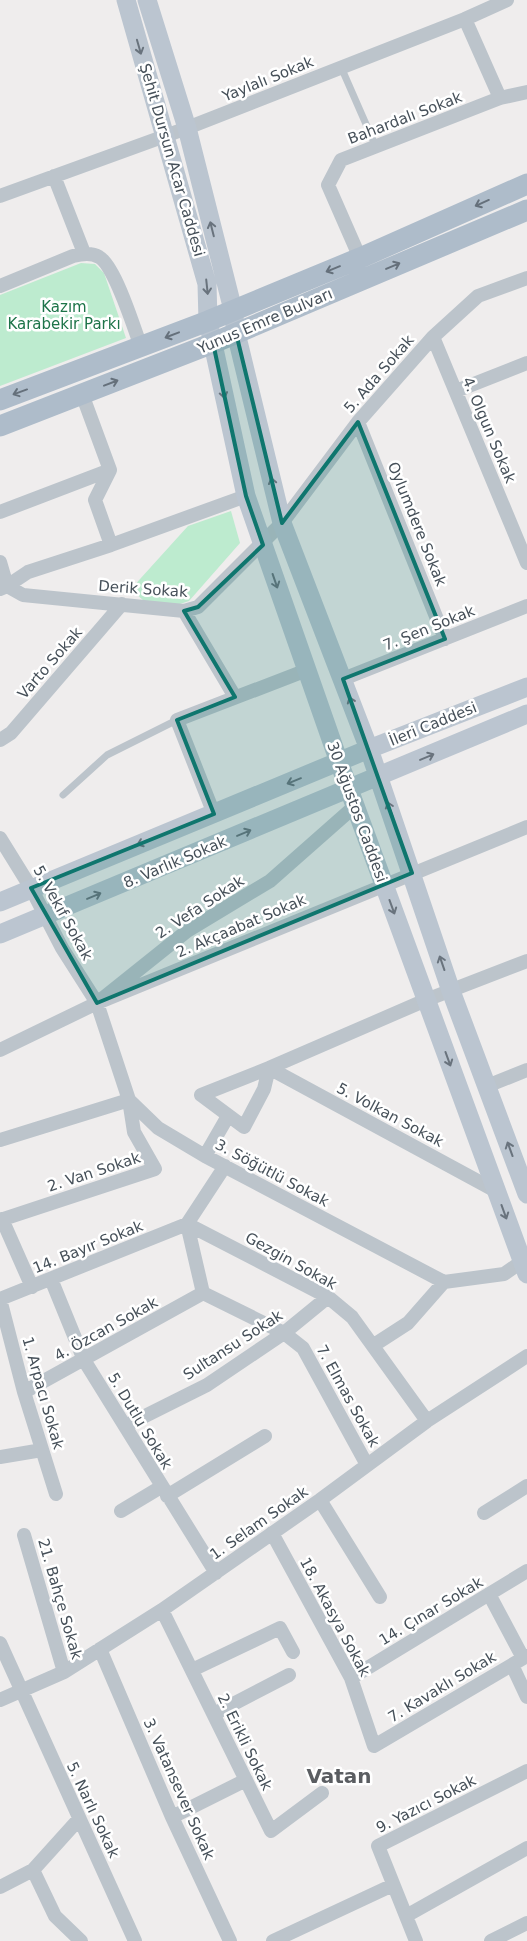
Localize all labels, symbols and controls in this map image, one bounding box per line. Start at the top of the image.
one-way arrow [135,38,145,54]
street label: Yaylalı Sokak [219,52,316,106]
street label: Şehit Dursun Acar Caddesi [136,61,208,259]
street label: Bahardalı Sokak [345,88,465,148]
one-way arrow [475,199,490,209]
one-way arrow [207,221,216,237]
one-way arrow [386,261,401,270]
one-way arrow [326,265,342,274]
one-way arrow [202,279,211,295]
street label: Yunus Emre Bulvarı [194,284,335,358]
park label: Kazım Karabekir Parkı [7,298,121,333]
one-way arrow [165,331,180,340]
street label: 5. Ada Sokak [340,331,418,417]
street label: 4. Olgun Sokak [459,374,520,486]
one-way arrow [102,378,118,387]
one-way arrow [219,382,228,398]
one-way arrow [12,388,28,397]
street label: Oylumdere Sokak [384,459,450,589]
one-way arrow [268,478,277,494]
one-way arrow [271,573,280,588]
street label: Derik Sokak [98,577,189,601]
street label: 7. Şen Sokak [381,601,478,655]
street label: Varto Sokak [14,623,86,703]
one-way arrow [347,696,356,712]
street label: İleri Caddesi [386,697,479,750]
street label: 30 Ağustos Caddesi [323,739,391,885]
one-way arrow [419,751,434,761]
one-way arrow [287,776,302,786]
one-way arrow [385,802,394,818]
one-way arrow [236,828,251,838]
street label: 8. Varlık Sokak [121,832,230,892]
one-way arrow [137,838,152,847]
street label: 5. Vekıf Sokak [30,863,97,964]
street label: 2. Vefa Sokak [152,872,248,942]
street label: 2. Akçaabat Sokak [173,890,309,961]
one-way arrow [86,891,101,900]
one-way arrow [388,899,397,914]
one-way arrow [436,956,446,972]
one-way arrow [444,1051,453,1067]
street label: 5. Volkan Sokak [333,1079,447,1151]
street label: 3. Söğütlü Sokak [212,1135,332,1211]
one-way arrow [505,1142,514,1157]
street label: 2. Van Sokak [45,1148,143,1195]
one-way arrow [500,1204,509,1219]
street label: 14. Bayır Sokak [30,1217,146,1277]
street label: Gezgin Sokak [242,1228,340,1294]
street label: 4. Özcan Sokak [51,1292,161,1365]
street label: Sultansu Sokak [180,1306,286,1384]
street label: 1. Arpacı Sokak [18,1335,68,1452]
street label: 7. Elmas Sokak [312,1342,384,1451]
street label: 5. Dutlu Sokak [104,1369,176,1473]
street label: 1. Selam Sokak [206,1482,312,1564]
street label: 21. Bahçe Sokak [34,1537,86,1662]
street label: 18. Akasya Sokak [296,1554,374,1680]
street label: 14. Çınar Sokak [376,1573,486,1649]
street label: 7. Kavaklı Sokak [385,1648,499,1726]
street label: 2. Erikli Sokak [214,1691,276,1794]
street label: 3. Vatansever Sokak [140,1715,218,1863]
street label: 5. Narlı Sokak [63,1759,123,1861]
district label: Vatan [306,1764,372,1788]
street label: 9. Yazıcı Sokak [373,1771,479,1837]

